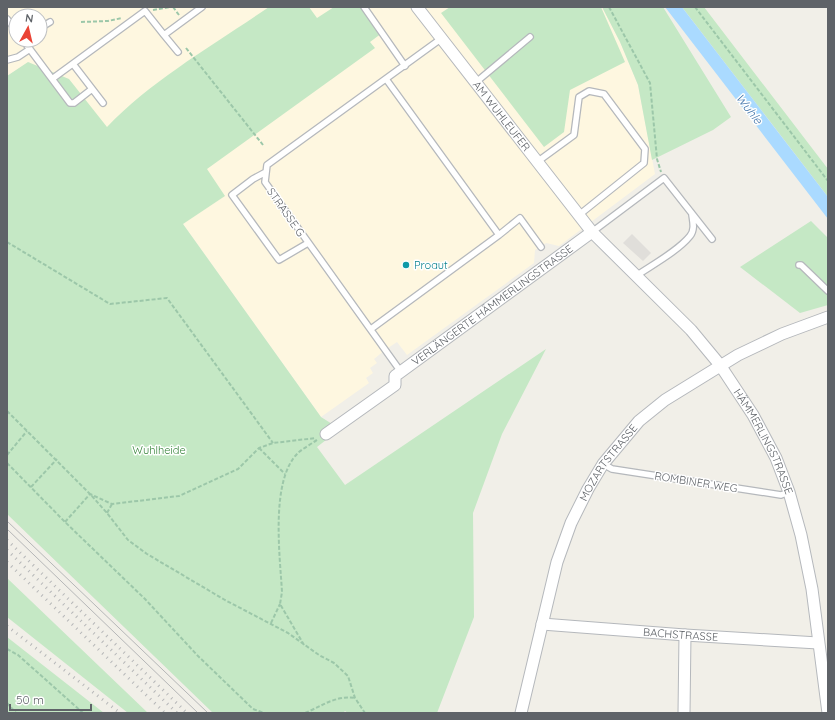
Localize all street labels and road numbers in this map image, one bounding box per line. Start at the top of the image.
street label: AM WUHLEUFER [470,78,533,154]
street label: STRASSE G [264,185,308,239]
street label: VERLÄNGERTE HÄMMERLINGSTRASSE [409,241,575,368]
street label: HÄMMERLINGSTRASSE [730,386,796,496]
street label: MOZARTSTRASSE [576,421,640,503]
street label: ROMBINER WEG [653,469,739,495]
street label: BACHSTRASSE [643,625,719,644]

